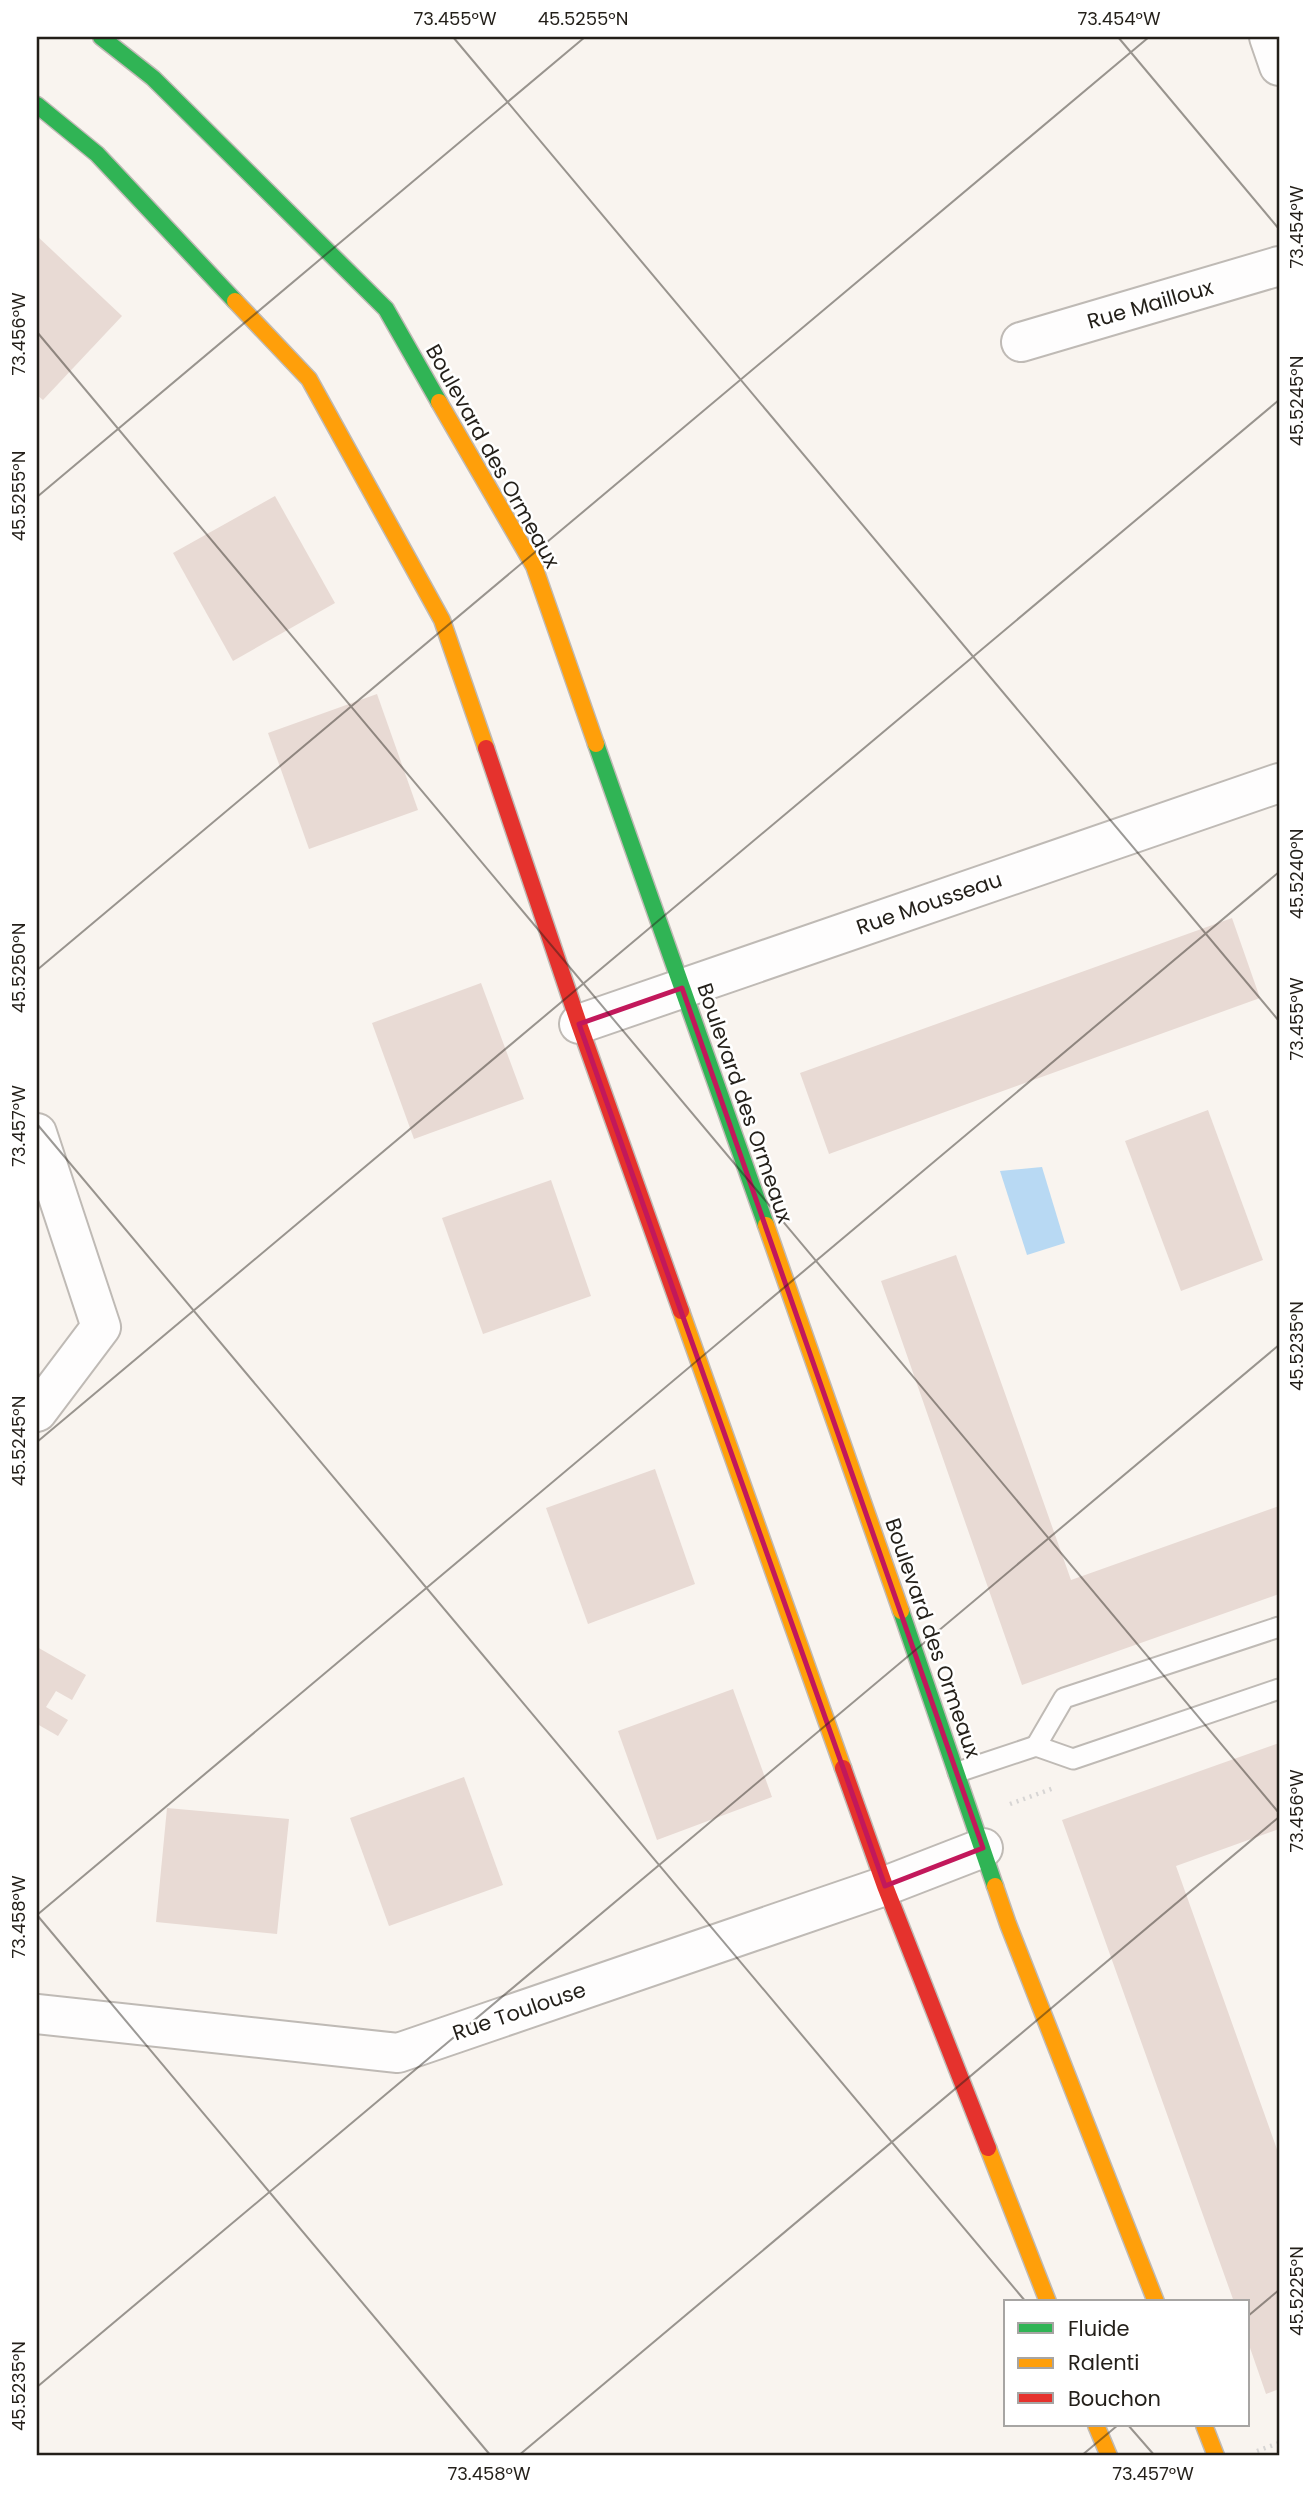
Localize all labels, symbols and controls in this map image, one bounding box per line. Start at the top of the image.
text: 73.455°W [413,6,497,31]
text: 45.5255°N [538,6,628,31]
text: 73.454°W [1077,6,1161,31]
text: 73.454°W [1284,185,1309,269]
street label: Rue Mailloux [1084,272,1216,336]
text: 73.456°W [6,292,31,376]
street label: Boulevard des Ormeaux [419,339,567,573]
text: 45.5245°N [1284,356,1309,446]
text: 45.5255°N [6,451,31,541]
text: 45.5240°N [1284,829,1309,919]
street label: Rue Mousseau [852,864,1006,942]
text: 45.5250°N [6,923,31,1013]
text: 73.455°W [1284,977,1309,1061]
street label: Boulevard des Ormeaux [690,979,800,1227]
text: 73.457°W [6,1085,31,1167]
text: 45.5235°N [1284,1301,1309,1391]
text: 45.5245°N [6,1396,31,1486]
street label: Boulevard des Ormeaux [878,1514,988,1762]
text: 73.456°W [1284,1769,1309,1853]
text: 73.458°W [6,1875,31,1959]
street label: Rue Toulouse [449,1975,589,2047]
text: 45.5225°N [1284,2246,1309,2336]
legend [1004,2300,1250,2426]
text: Fluide [1068,2314,1130,2343]
text: 45.5235°N [6,2341,31,2431]
text: Ralenti [1068,2348,1139,2377]
text: Bouchon [1068,2384,1161,2413]
text: 73.458°W [447,2461,531,2486]
text: 73.457°W [1112,2461,1194,2486]

